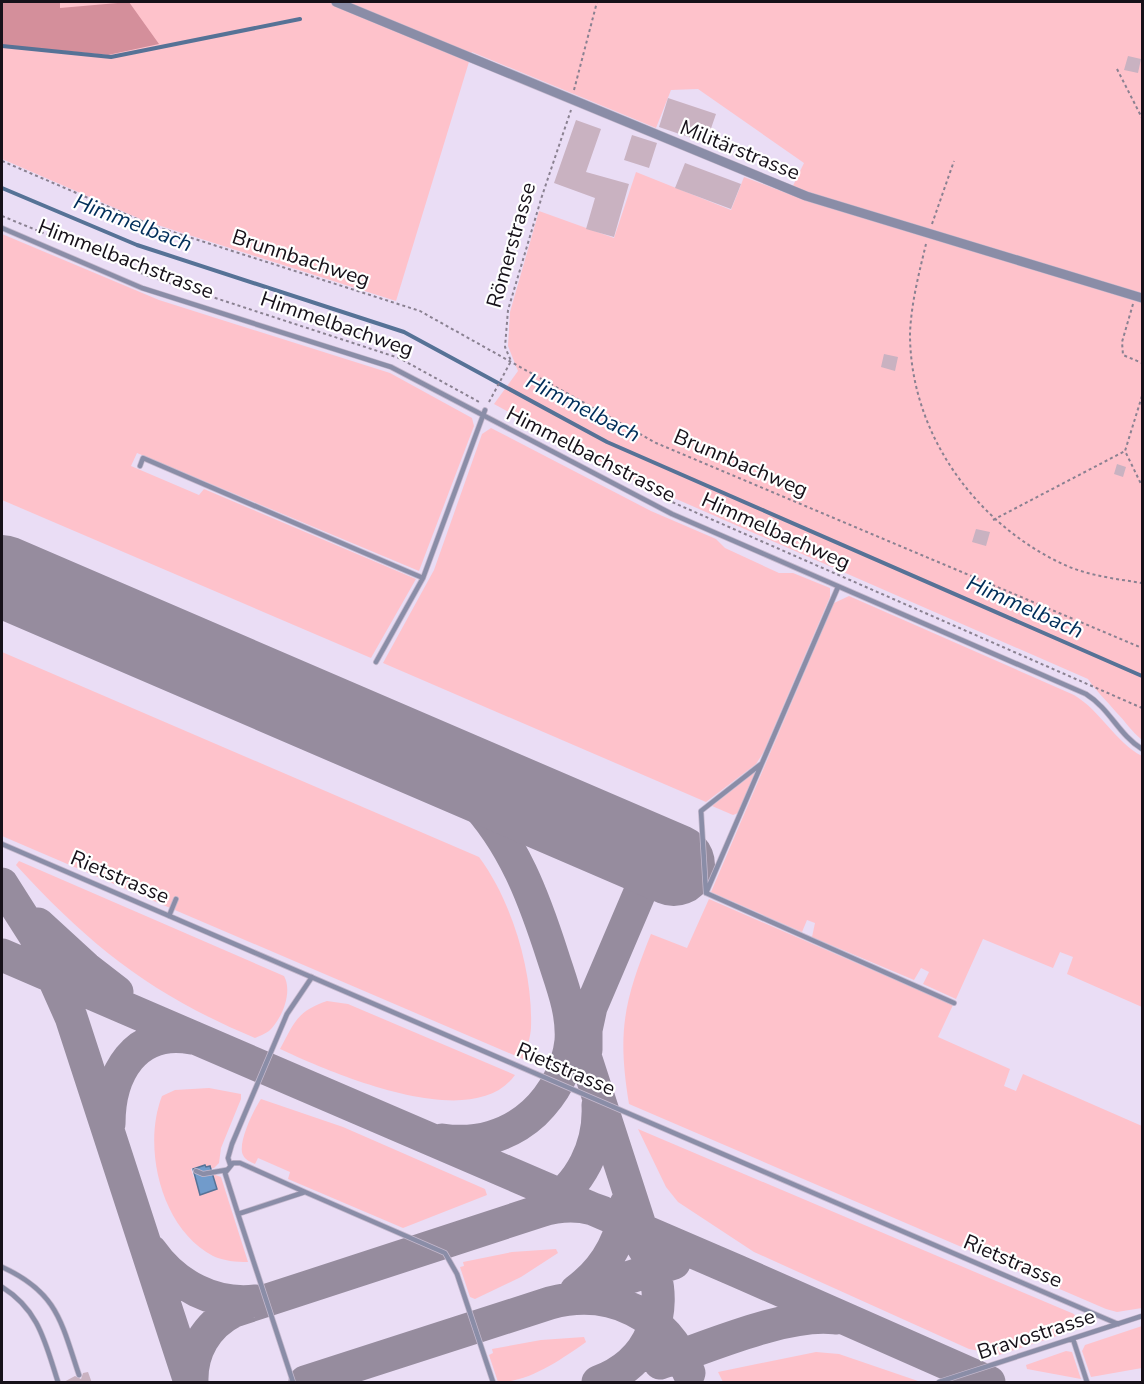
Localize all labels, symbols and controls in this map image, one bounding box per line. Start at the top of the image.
street label: Militärstrasse [676,113,804,187]
street label: Römerstrasse [480,179,542,311]
water label: Himmelbach [69,187,197,259]
street label: Himmelbachstrasse [34,213,218,305]
street label: Brunnbachweg [229,223,373,293]
street label: Himmelbachweg [257,285,417,363]
water label: Himmelbach [521,366,645,450]
street label: Himmelbachstrasse [502,399,680,509]
street label: Brunnbachweg [670,422,812,504]
street label: Himmelbachweg [697,486,855,576]
water label: Himmelbach [962,568,1088,646]
street label: Rietstrasse [66,844,174,910]
street label: Rietstrasse [512,1036,620,1102]
street label: Rietstrasse [959,1228,1067,1294]
street label: Bravostrasse [974,1302,1098,1366]

